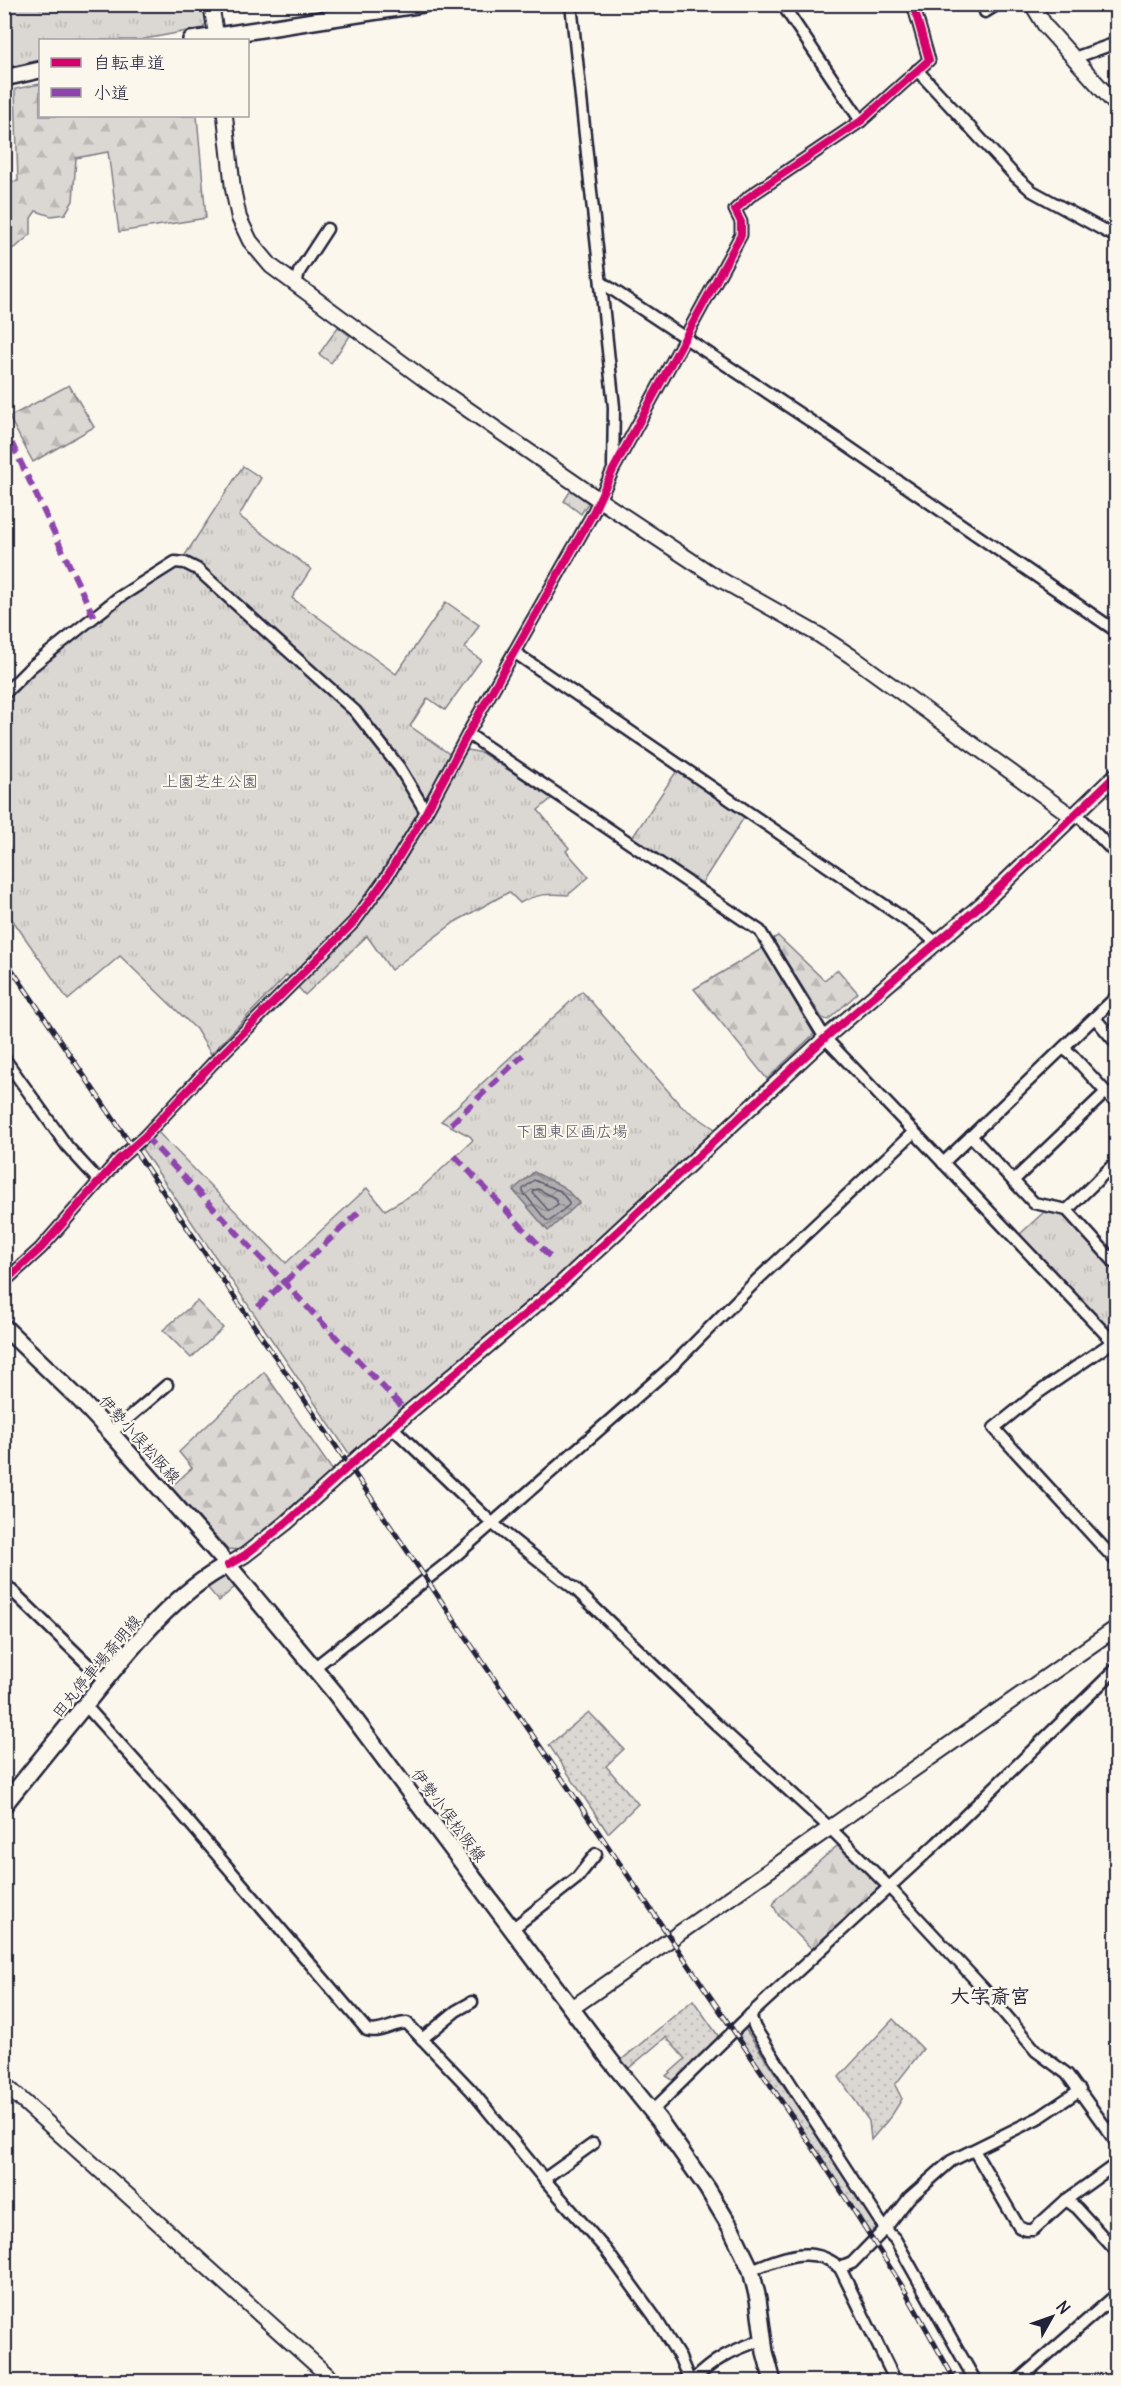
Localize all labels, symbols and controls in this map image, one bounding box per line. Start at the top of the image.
legend [39,39,249,117]
text: 自転車道 [93,51,165,74]
text: 小道 [93,81,129,104]
park label: 上園芝生公園 [162,771,258,791]
park label: 下園東区画広場 [516,1121,628,1141]
street label: 伊勢小俣松阪線 [95,1391,185,1487]
street label: 田丸停車場斎明線 [47,1611,145,1721]
street label: 伊勢小俣松阪線 [407,1764,491,1866]
district label: 大字斎宮 [950,1983,1030,2008]
north arrow [1022,2287,1082,2347]
text: N [1052,2297,1075,2318]

